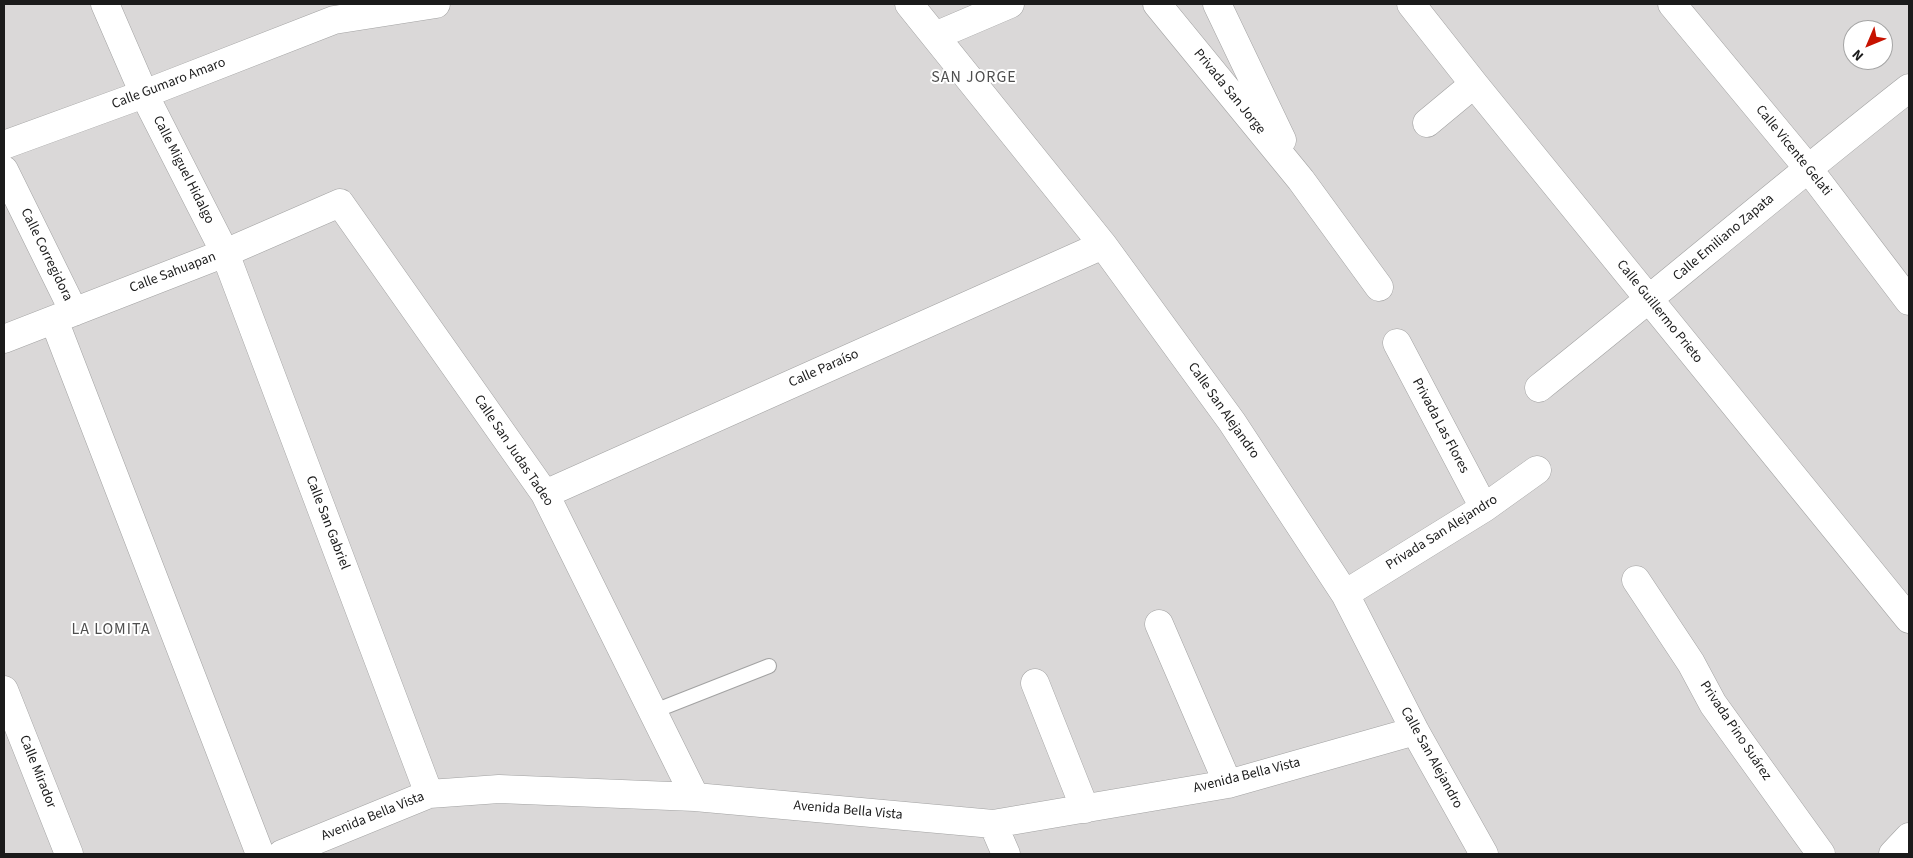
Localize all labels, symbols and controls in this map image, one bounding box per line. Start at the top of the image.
north arrow [1843,20,1893,70]
text: N [1848,45,1868,65]
street label: Privada San Jorge [1189,46,1269,138]
street label: Calle Gumaro Amaro [110,55,228,113]
district label: SAN JORGE [930,68,1018,88]
street label: Calle Vicente Gelati [1751,102,1835,200]
street label: Calle Miguel Hidalgo [149,113,217,227]
street label: Calle Emiliano Zapata [1670,191,1778,285]
street label: Calle Corregidora [16,206,76,304]
street label: Calle Sahuapan [127,249,219,297]
street label: Calle Guillermo Prieto [1612,257,1706,367]
street label: Calle Paraíso [786,346,862,392]
street label: Calle San Alejandro [1184,360,1262,462]
street label: Privada Las Flores [1408,376,1472,476]
street label: Calle San Judas Tadeo [470,392,556,510]
street label: Calle San Gabriel [301,474,353,572]
street label: Privada San Alejandro [1383,492,1501,574]
district label: LA LOMITA [70,620,152,640]
street label: Privada Pino Suárez [1696,678,1774,784]
street label: Calle San Alejandro [1396,704,1466,812]
street label: Calle Mirador [15,733,59,811]
street label: Avenida Bella Vista [1192,755,1302,797]
street label: Avenida Bella Vista [319,789,427,845]
street label: Avenida Bella Vista [793,798,903,824]

